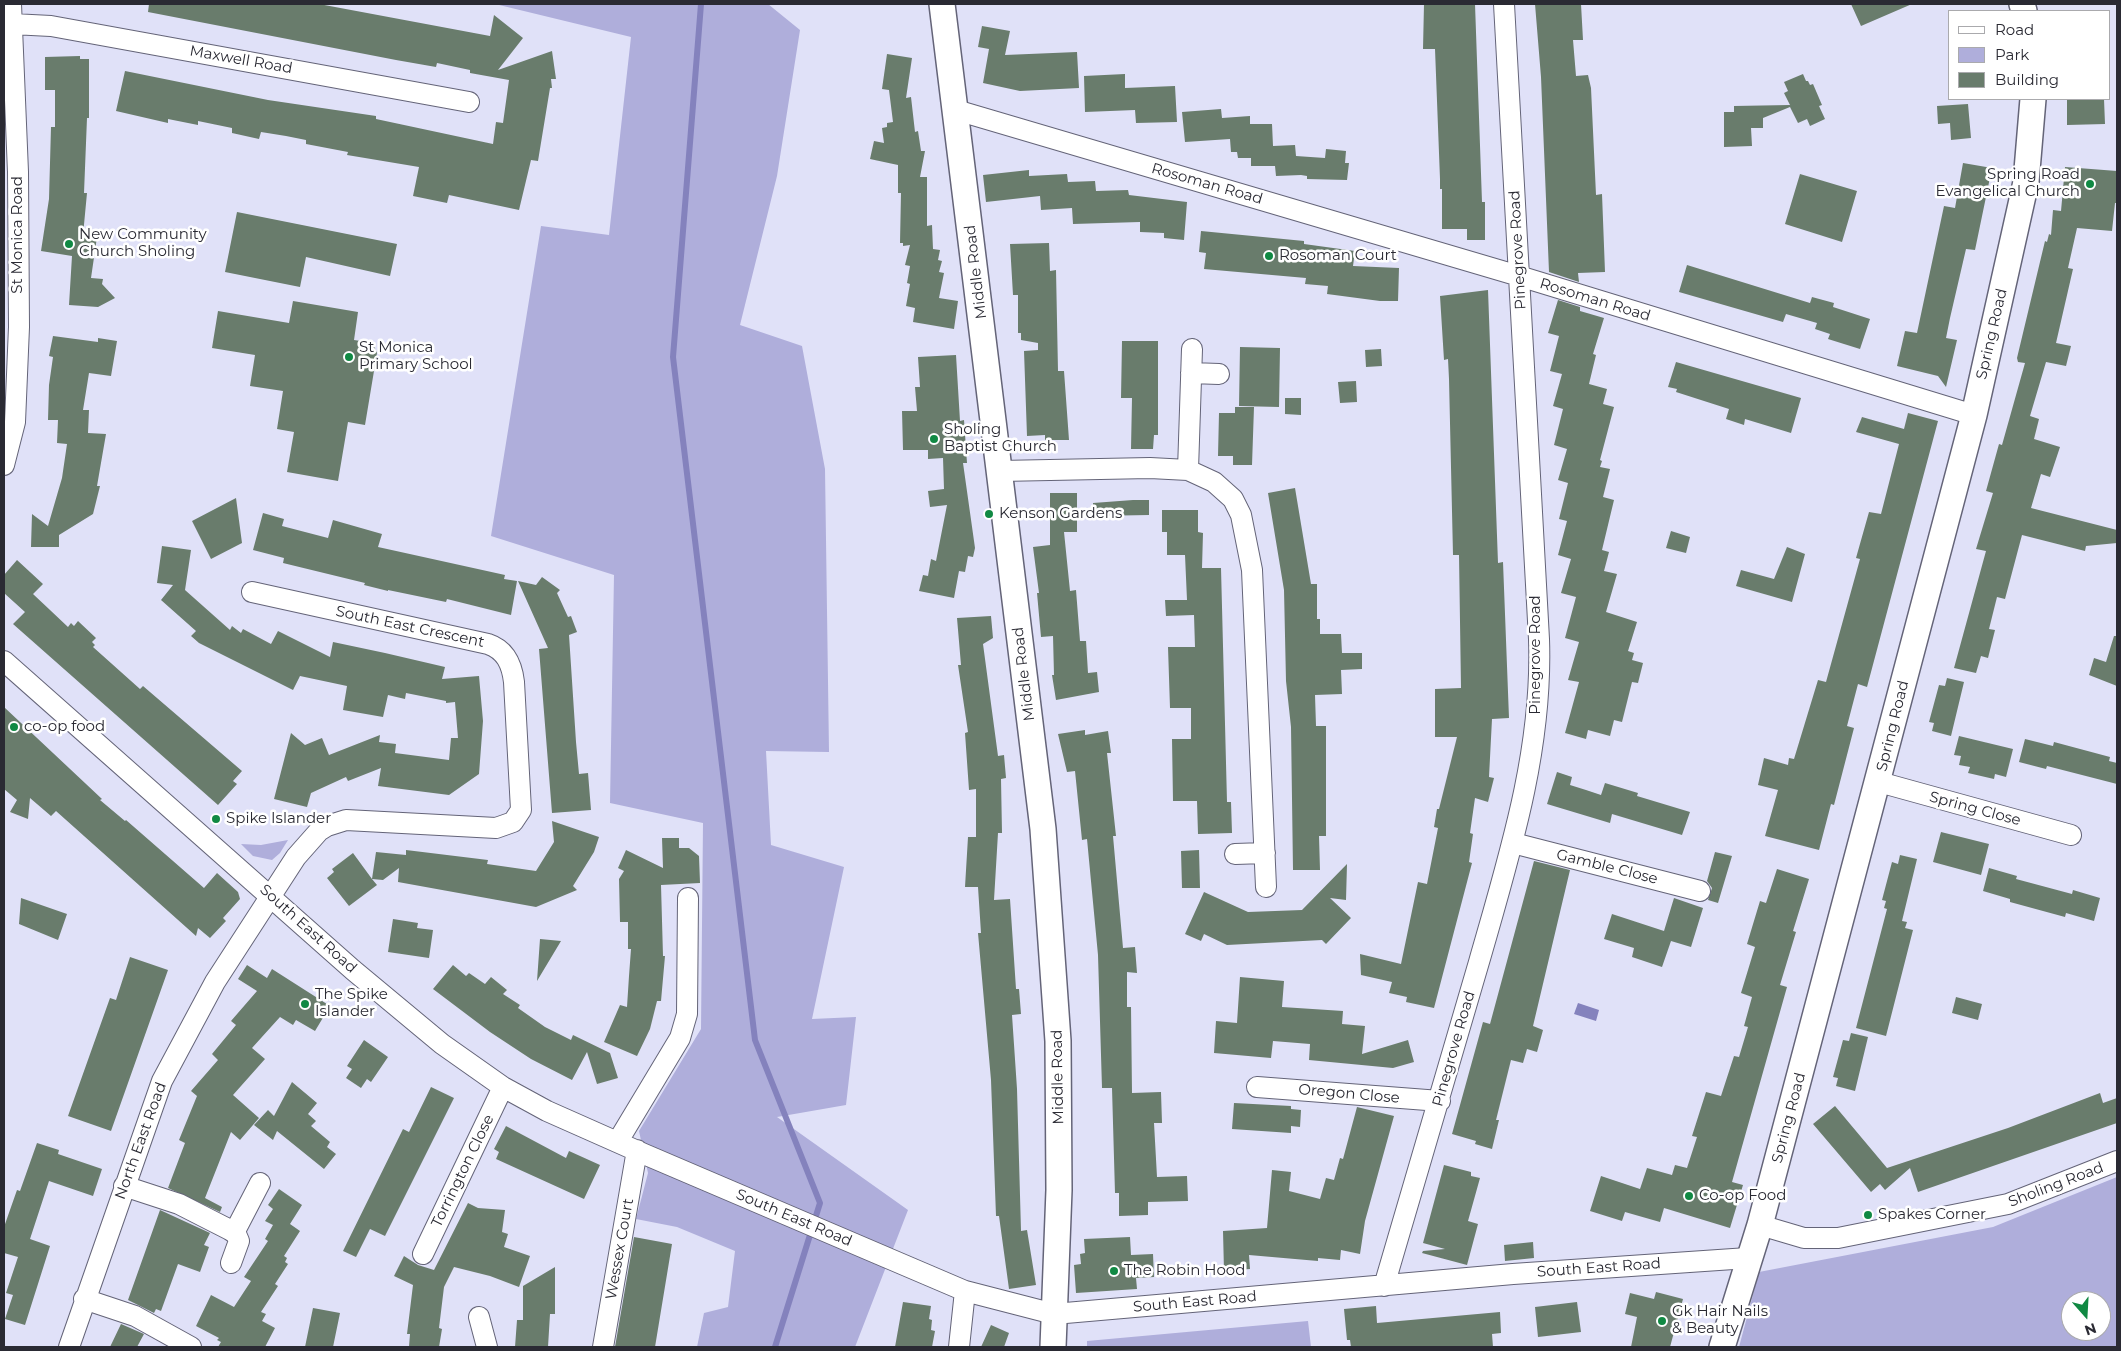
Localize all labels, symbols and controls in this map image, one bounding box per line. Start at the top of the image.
legend [1948,10,2111,100]
text: Road [1995,20,2034,39]
street label: Maxwell Road [188,42,294,78]
text: Park [1995,45,2029,64]
text: Building [1995,70,2059,89]
street label: Rosoman Road [1149,159,1265,209]
place label: Spring Road Evangelical Church [1935,166,2080,201]
street label: St Monica Road [9,176,27,294]
marker: Spring Road Evangelical Church [2084,178,2096,190]
street label: Pinegrove Road [1506,190,1530,310]
street label: Middle Road [961,224,991,320]
place label: New Community Church Sholing [79,226,207,261]
marker: New Community Church Sholing [63,238,75,250]
place label: Rosoman Court [1279,247,1397,265]
marker: Rosoman Court [1263,250,1275,262]
street label: Rosoman Road [1537,275,1653,325]
street label: Spring Road [1973,287,2011,381]
place label: St Monica Primary School [359,339,473,374]
marker: St Monica Primary School [343,351,355,363]
place label: Sholing Baptist Church [944,421,1057,456]
marker: Sholing Baptist Church [928,433,940,445]
place label: Kenson Gardens [999,505,1122,523]
marker: Kenson Gardens [983,508,995,520]
street label: Pinegrove Road [1527,595,1545,715]
street label: South East Crescent [334,602,486,652]
street label: Middle Road [1009,626,1039,722]
street label: Spring Road [1873,679,1913,773]
place label: co-op food [24,718,105,736]
marker: co-op food [8,721,20,733]
street label: Spring Close [1927,788,2023,830]
place label: Spike Islander [226,810,331,828]
marker: Spike Islander [210,813,222,825]
street label: Gamble Close [1554,846,1660,888]
street label: South East Road [256,881,360,977]
place label: The Spike Islander [315,986,388,1021]
street label: Pinegrove Road [1429,989,1479,1109]
marker: The Spike Islander [299,998,311,1010]
street label: Middle Road [1048,1029,1068,1125]
street label: Spring Road [1768,1071,1810,1165]
street label: North East Road [111,1080,171,1202]
street label: Oregon Close [1298,1081,1400,1107]
street label: Torrington Close [428,1112,498,1230]
street label: Sholing Road [2006,1159,2106,1211]
street label: South East Road [733,1185,855,1251]
place label: Co-op Food [1699,1187,1786,1205]
marker: Co-op Food [1683,1190,1695,1202]
street label: Wessex Court [602,1197,638,1301]
place label: Spakes Corner [1878,1206,1986,1224]
marker: Spakes Corner [1862,1209,1874,1221]
street label: South East Road [1536,1255,1662,1281]
place label: The Robin Hood [1124,1262,1245,1280]
marker: The Robin Hood [1108,1265,1120,1277]
street label: South East Road [1132,1288,1258,1316]
north arrow [2061,1291,2111,1341]
place label: Gk Hair Nails & Beauty [1672,1303,1768,1338]
marker: Gk Hair Nails & Beauty [1656,1315,1668,1327]
text: N [2082,1319,2099,1340]

